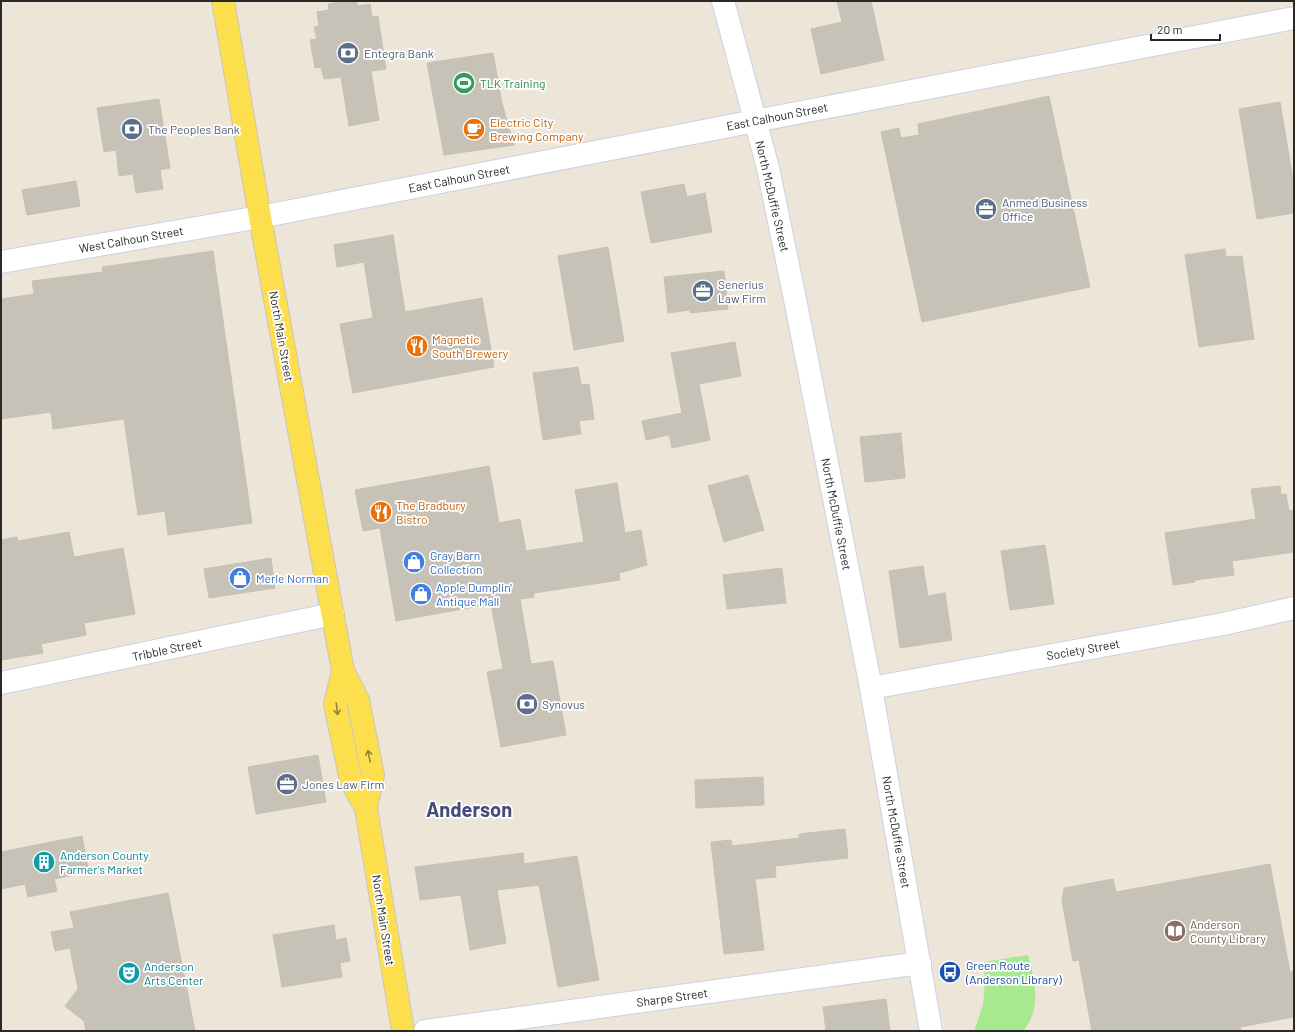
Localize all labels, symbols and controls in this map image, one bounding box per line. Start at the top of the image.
scale bar [1151,16,1220,42]
text: 20 m [1157,22,1183,36]
bank icon: Entegra Bank [335,40,361,66]
place label: Entegra Bank [364,46,434,60]
sports icon: TLK Training [451,70,477,96]
place label: TLK Training [480,76,546,90]
street label: East Calhoun Street [725,99,829,133]
place label: Electric City Brewing Company [490,115,584,143]
bank icon: The Peoples Bank [119,116,145,142]
cafe icon: Electric City Brewing Company [461,116,487,142]
place label: The Peoples Bank [148,122,240,136]
street label: North McDuffie Street [753,139,793,253]
street label: East Calhoun Street [407,161,511,195]
place label: Anmed Business Office [1002,195,1088,223]
office icon: Anmed Business Office [973,196,999,222]
street label: West Calhoun Street [78,223,184,255]
place label: Senerius Law Firm [718,277,766,305]
office icon: Senerius Law Firm [690,278,716,304]
street label: North Main Street [267,290,297,382]
place label: Magnetic South Brewery [432,332,509,360]
restaurant icon: Magnetic South Brewery [404,333,430,359]
street label: North McDuffie Street [819,457,855,571]
place label: The Bradbury Bistro [396,498,466,526]
restaurant icon: The Bradbury Bistro [368,499,394,525]
place label: Gray Barn Collection [430,548,482,576]
shop icon: Gray Barn Collection [401,549,427,575]
shop icon: Merle Norman [227,565,253,591]
place label: Merle Norman [256,571,328,585]
place label: Apple Dumplin' Antique Mall [436,580,512,608]
shop icon: Apple Dumplin' Antique Mall [408,581,434,607]
street label: Tribble Street [131,635,203,663]
street label: Society Street [1045,636,1121,662]
bank icon: Synovus [514,691,540,717]
place label: Synovus [542,697,585,711]
one-way arrow [333,702,341,715]
one-way arrow [365,750,373,763]
office icon: Jones Law Firm [274,771,300,797]
street label: North McDuffie Street [880,775,914,889]
place label: Jones Law Firm [302,777,384,791]
district label: Anderson [426,797,512,821]
place label: Anderson County Farmer's Market [60,848,149,876]
building icon: Anderson County Farmer's Market [31,849,57,875]
street label: North Main Street [370,874,398,966]
place label: Anderson County Library [1190,917,1267,945]
library icon: Anderson County Library [1162,918,1188,944]
place label: Green Route (Anderson Library) [965,958,1062,986]
place label: Anderson Arts Center [144,959,204,987]
bus stop icon: Green Route (Anderson Library) [937,959,963,985]
theatre icon: Anderson Arts Center [116,960,142,986]
street label: Sharpe Street [635,985,709,1009]

